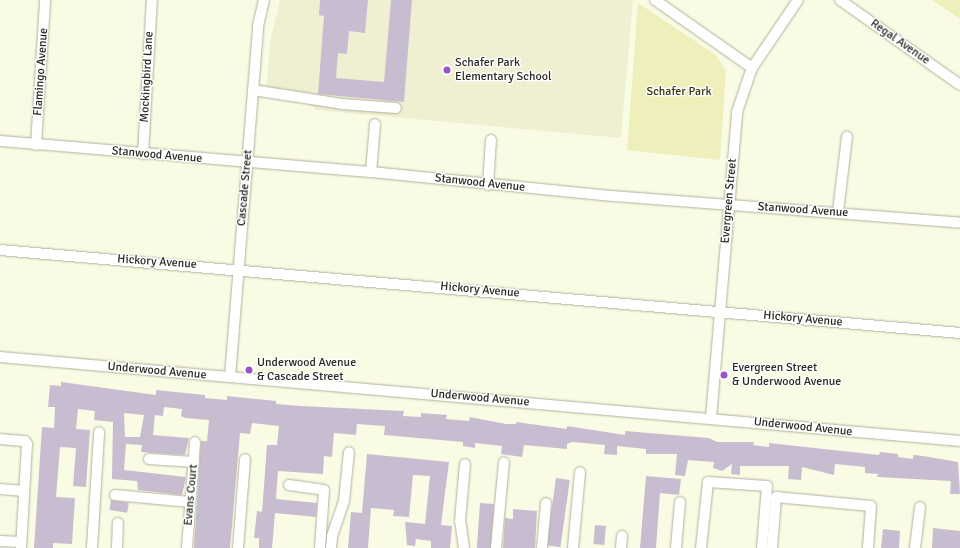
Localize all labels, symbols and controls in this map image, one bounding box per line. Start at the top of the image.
street label: Regal Avenue [868,16,932,68]
street label: Flamingo Avenue [31,28,51,116]
street label: Mockingbird Lane [137,31,157,123]
place label: Schafer Park Elementary School [455,56,551,84]
marker: Schafer Park Elementary School [442,65,452,75]
park label: Schafer Park [647,85,711,99]
street label: Stanwood Avenue [111,144,203,166]
street label: Cascade Street [234,149,256,227]
street label: Evergreen Street [718,158,740,244]
street label: Stanwood Avenue [434,171,526,195]
street label: Stanwood Avenue [757,200,849,220]
street label: Hickory Avenue [117,252,197,272]
street label: Hickory Avenue [440,279,520,301]
street label: Hickory Avenue [763,308,843,330]
place label: Underwood Avenue & Cascade Street [257,356,356,384]
street label: Underwood Avenue [107,360,207,382]
place label: Evergreen Street & Underwood Avenue [732,361,841,389]
marker: Underwood Avenue & Cascade Street [244,365,254,375]
marker: Evergreen Street & Underwood Avenue [719,370,729,380]
street label: Underwood Avenue [430,387,530,409]
street label: Underwood Avenue [753,415,853,439]
street label: Evans Court [181,464,201,526]

